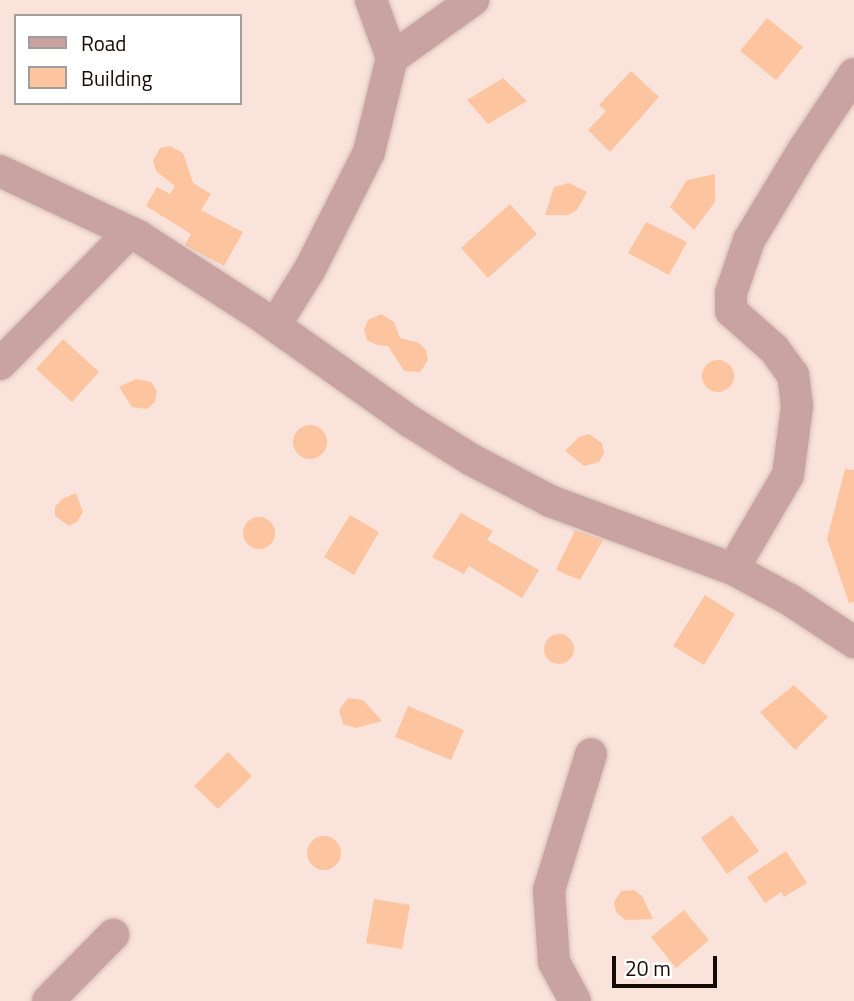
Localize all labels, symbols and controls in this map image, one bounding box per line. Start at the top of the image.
legend [14,14,242,105]
text: Road [81,27,126,59]
text: Building [81,62,152,94]
scale bar [616,942,721,986]
text: 20 m [625,952,671,984]

